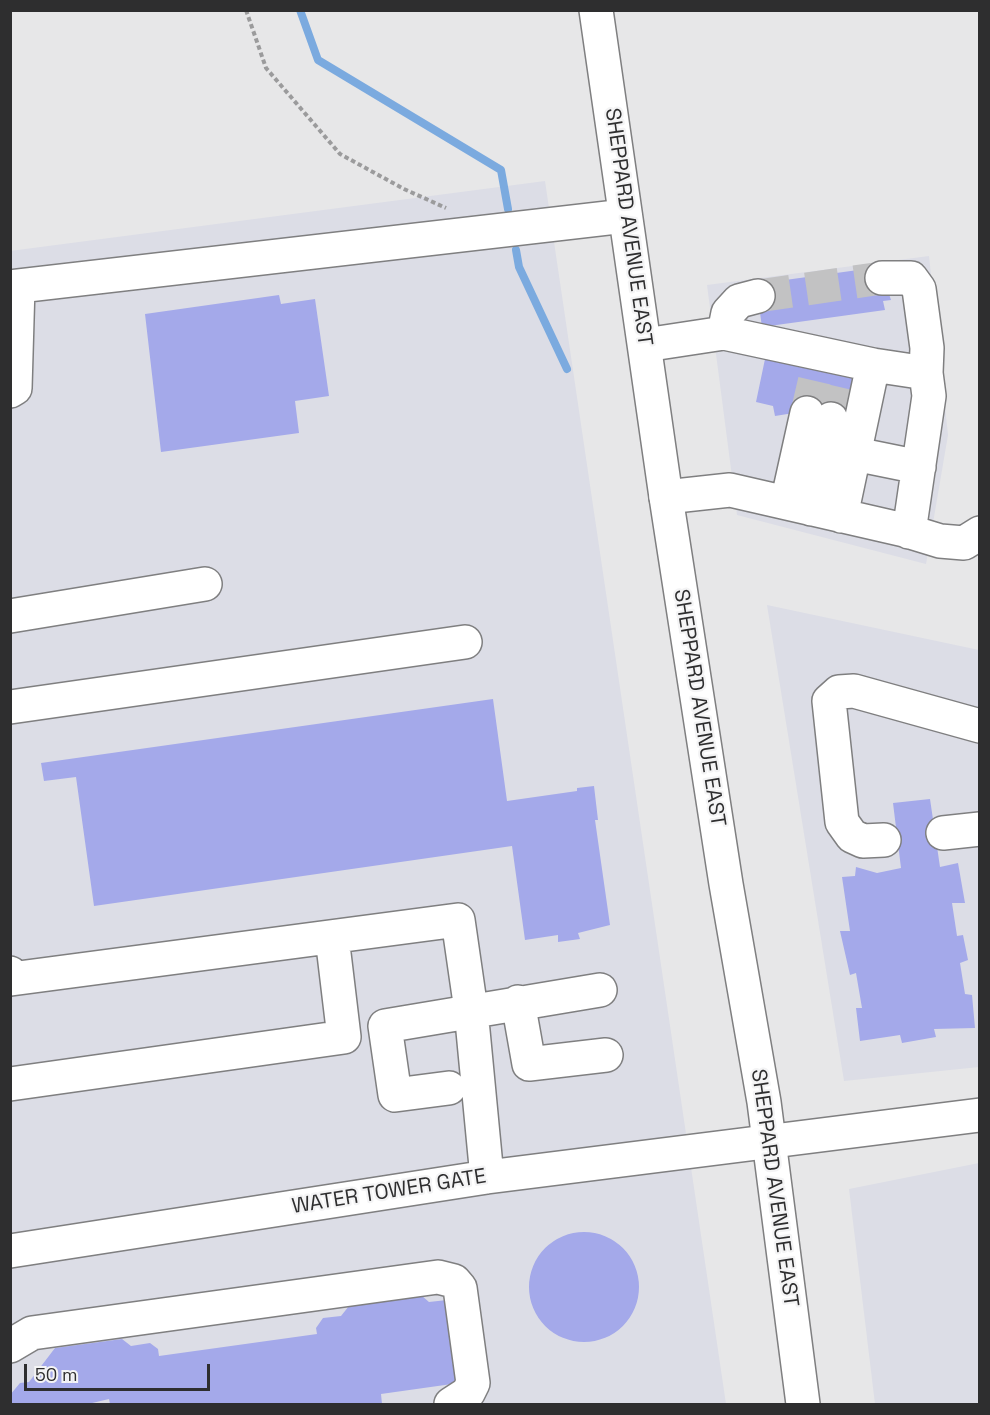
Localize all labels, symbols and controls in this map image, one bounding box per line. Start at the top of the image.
street label: SHEPPARD AVENUE EAST [599,106,657,348]
street label: SHEPPARD AVENUE EAST [668,588,730,828]
street label: SHEPPARD AVENUE EAST [745,1067,803,1309]
street label: WATER TOWER GATE [290,1164,488,1220]
scale bar [27,1352,213,1390]
text: 50 m [35,1363,77,1386]

